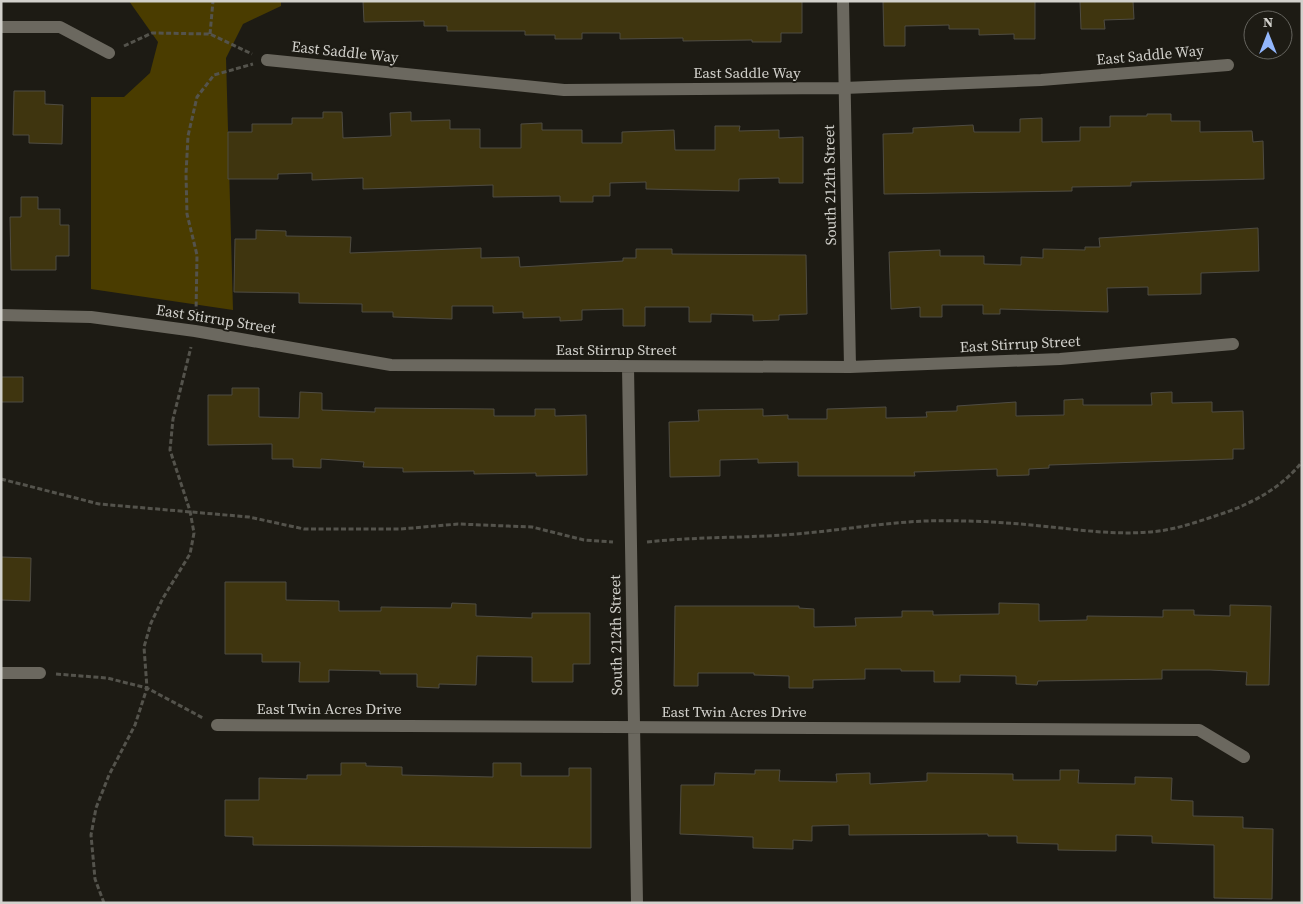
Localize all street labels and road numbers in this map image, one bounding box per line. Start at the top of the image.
street label: East Saddle Way [290,35,400,68]
street label: East Saddle Way [1095,39,1205,70]
street label: East Saddle Way [693,62,801,83]
street label: South 212th Street [818,124,841,245]
street label: East Stirrup Street [155,299,277,338]
street label: East Stirrup Street [959,330,1081,357]
street label: East Stirrup Street [556,339,676,360]
street label: South 212th Street [604,574,627,695]
street label: East Twin Acres Drive [256,698,402,719]
street label: East Twin Acres Drive [661,701,807,722]

